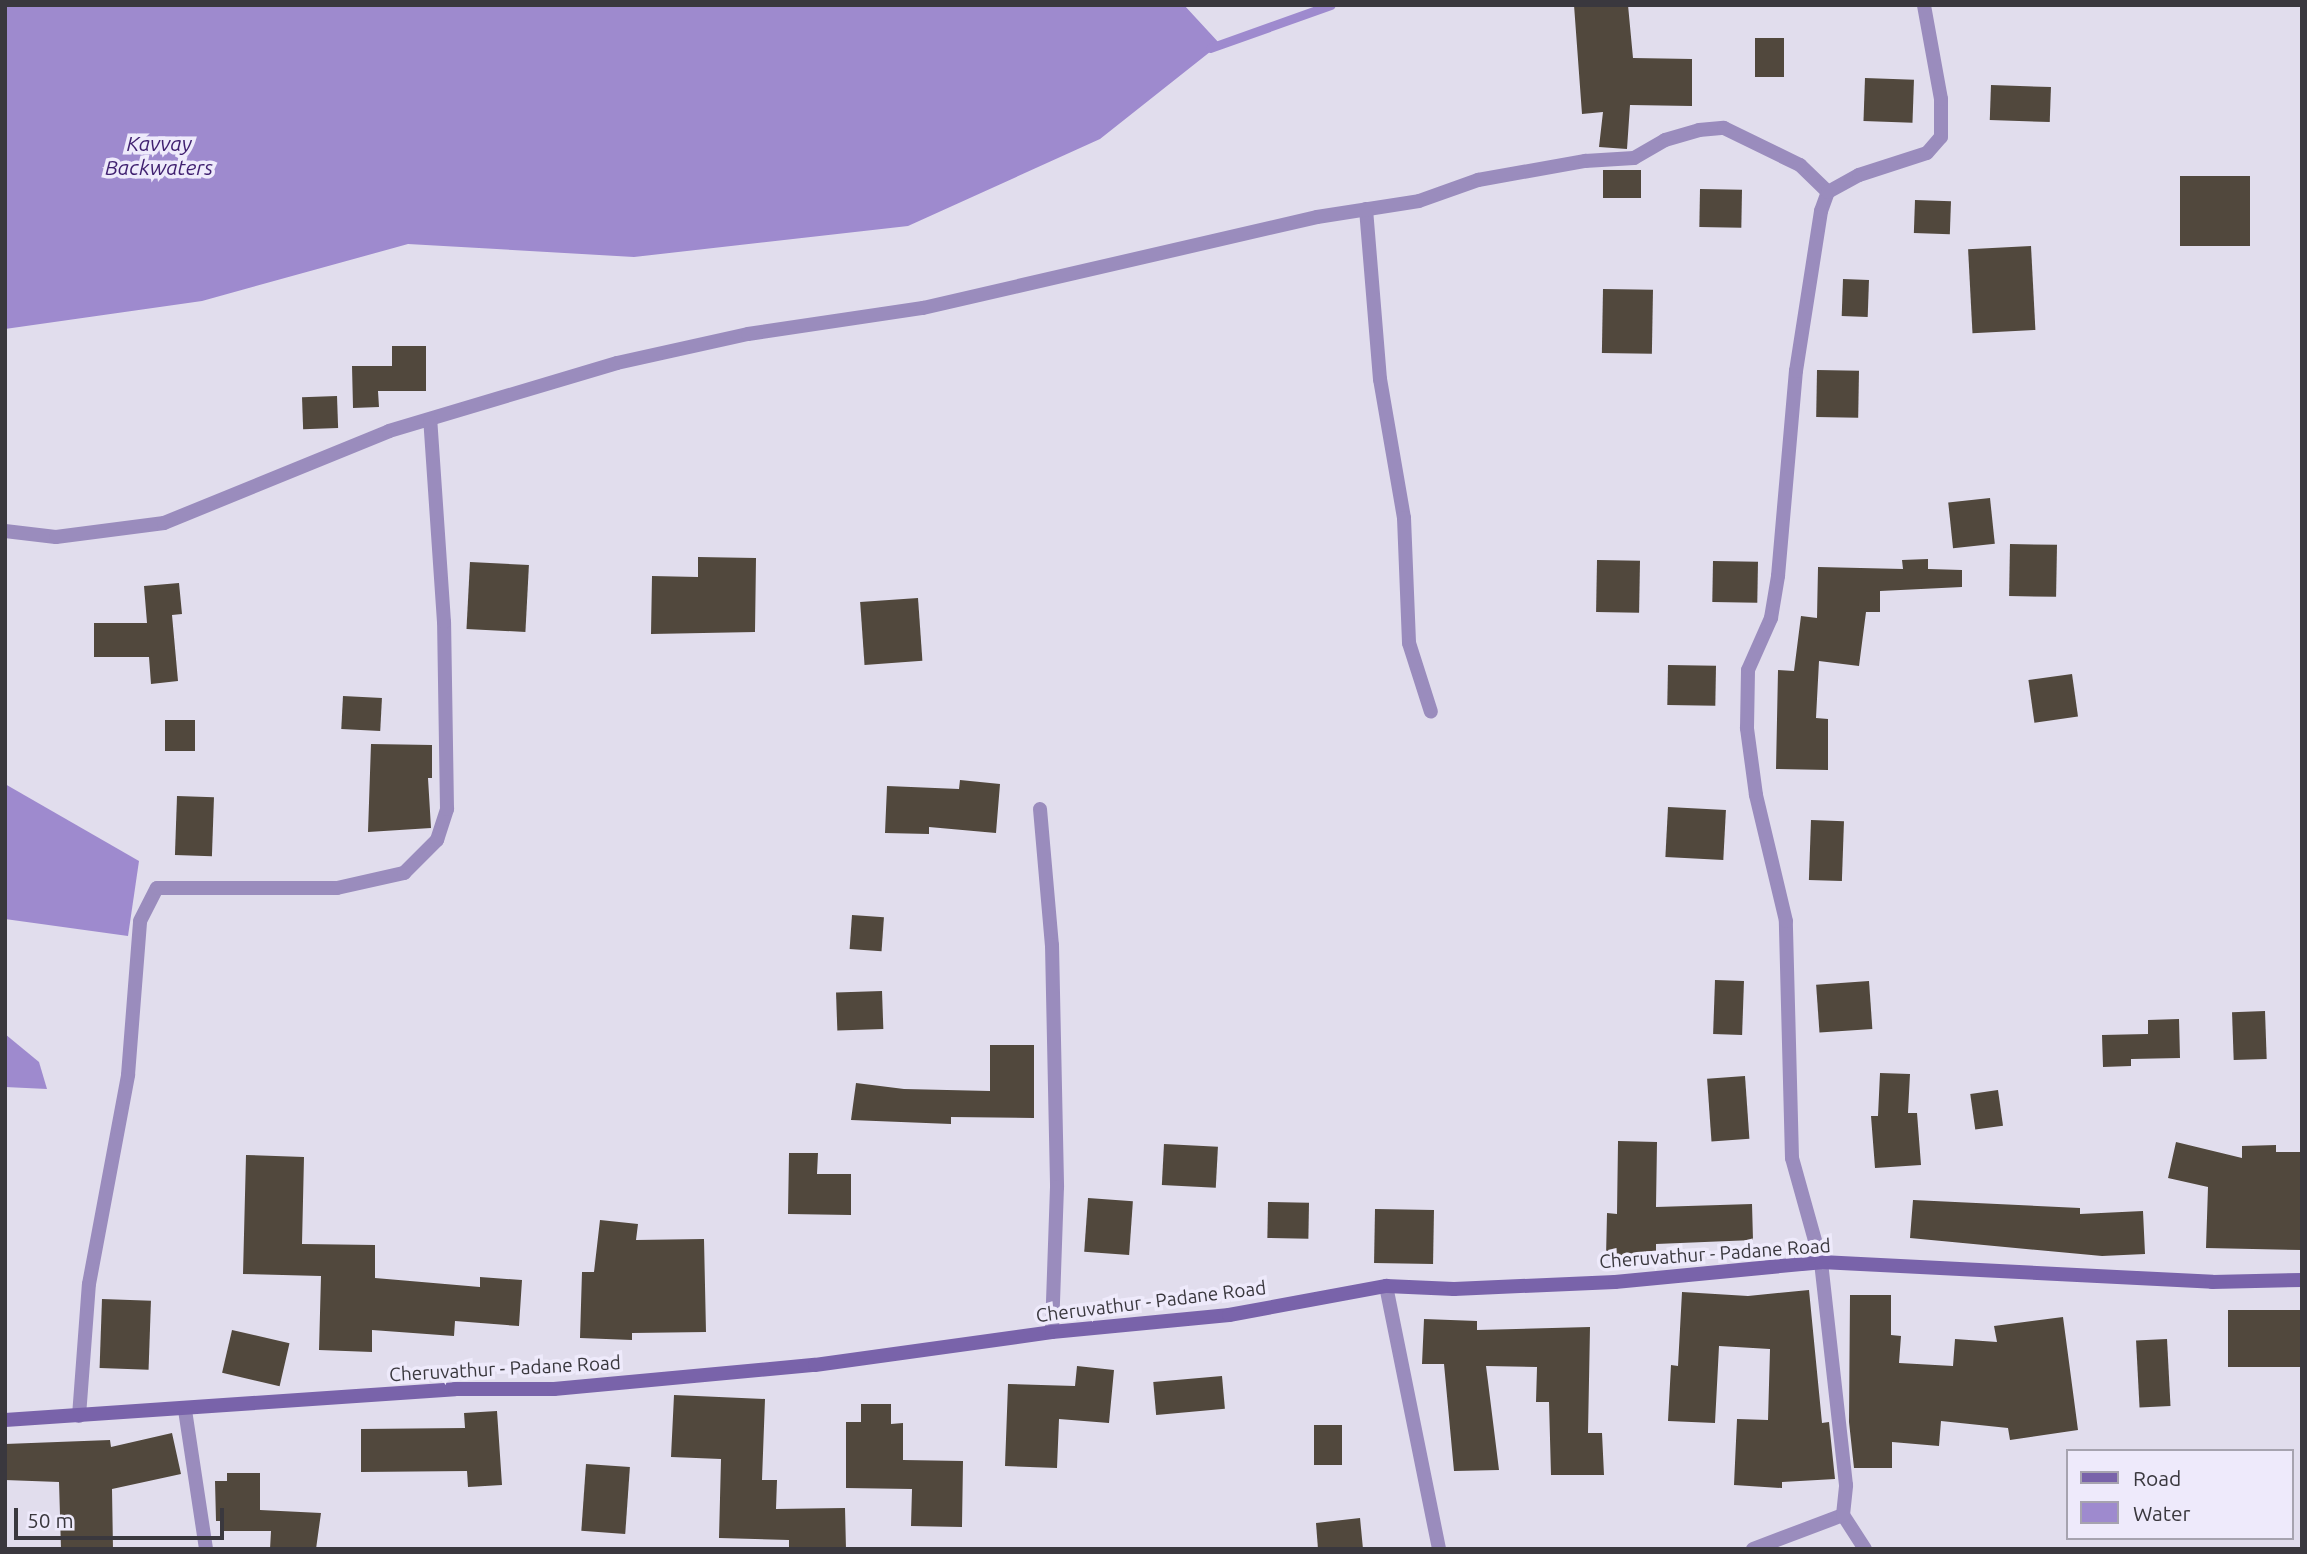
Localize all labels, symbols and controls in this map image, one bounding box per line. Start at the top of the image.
water label: Kavvay Backwaters [105,130,213,180]
street label: Cheruvathur - Padane Road [1599,1235,1831,1273]
street label: Cheruvathur - Padane Road [1035,1277,1267,1327]
street label: Cheruvathur - Padane Road [389,1352,621,1386]
legend [2066,1449,2293,1540]
text: Road [2133,1466,2181,1490]
scale bar [18,1494,228,1538]
text: Water [2133,1501,2191,1525]
text: 50 m [27,1508,74,1532]

